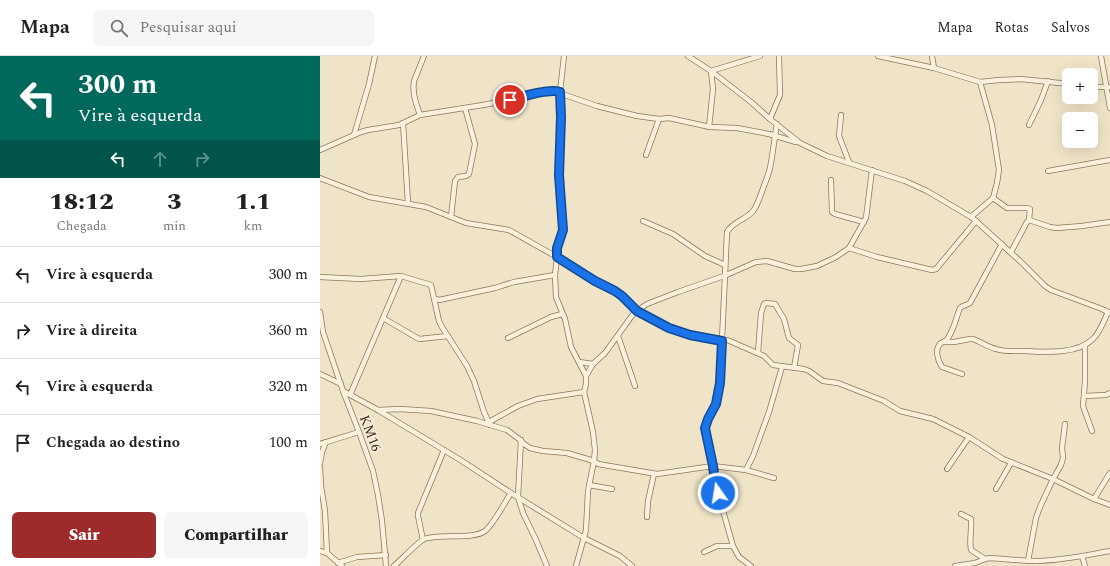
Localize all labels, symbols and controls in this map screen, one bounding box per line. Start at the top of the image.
search box [94,10,374,46]
text: Mapa [20,13,70,42]
text: Pesquisar aqui [140,16,237,39]
icon: search [108,17,130,39]
text: Mapa [937,17,972,38]
text: Rotas [994,17,1029,38]
text: Salvos [1051,17,1090,38]
text: 300 m [78,63,157,106]
map controls [1062,68,1098,148]
button: + [1062,68,1098,104]
icon: left [12,72,64,124]
pin [493,83,527,117]
icon: arrive [499,89,521,111]
text: Vire à esquerda [78,102,202,129]
button: − [1062,112,1098,148]
icon: left [107,148,129,170]
icon: ahead [149,148,171,170]
icon: right [191,148,213,170]
text: 18:12 [49,184,114,220]
text: 3 [167,184,182,220]
text: 1.1 [235,184,271,220]
text: Chegada [56,216,107,236]
text: min [163,216,186,236]
text: km [244,216,262,236]
text: Vire à esquerda [46,263,153,286]
text: 300 m [269,263,308,286]
icon: left [12,264,34,286]
text: Vire à direita [46,319,137,342]
text: 360 m [269,319,308,342]
icon: right [12,320,34,342]
text: Vire à esquerda [46,375,153,398]
text: 320 m [269,375,308,398]
icon: left [12,376,34,398]
street label: KM16 [354,412,387,454]
text: Chegada ao destino [46,431,180,454]
text: 100 m [269,431,308,454]
icon: arrive [12,432,34,454]
position arrow [697,472,739,514]
button: Sair [12,512,156,558]
button: Compartilhar [164,512,308,558]

